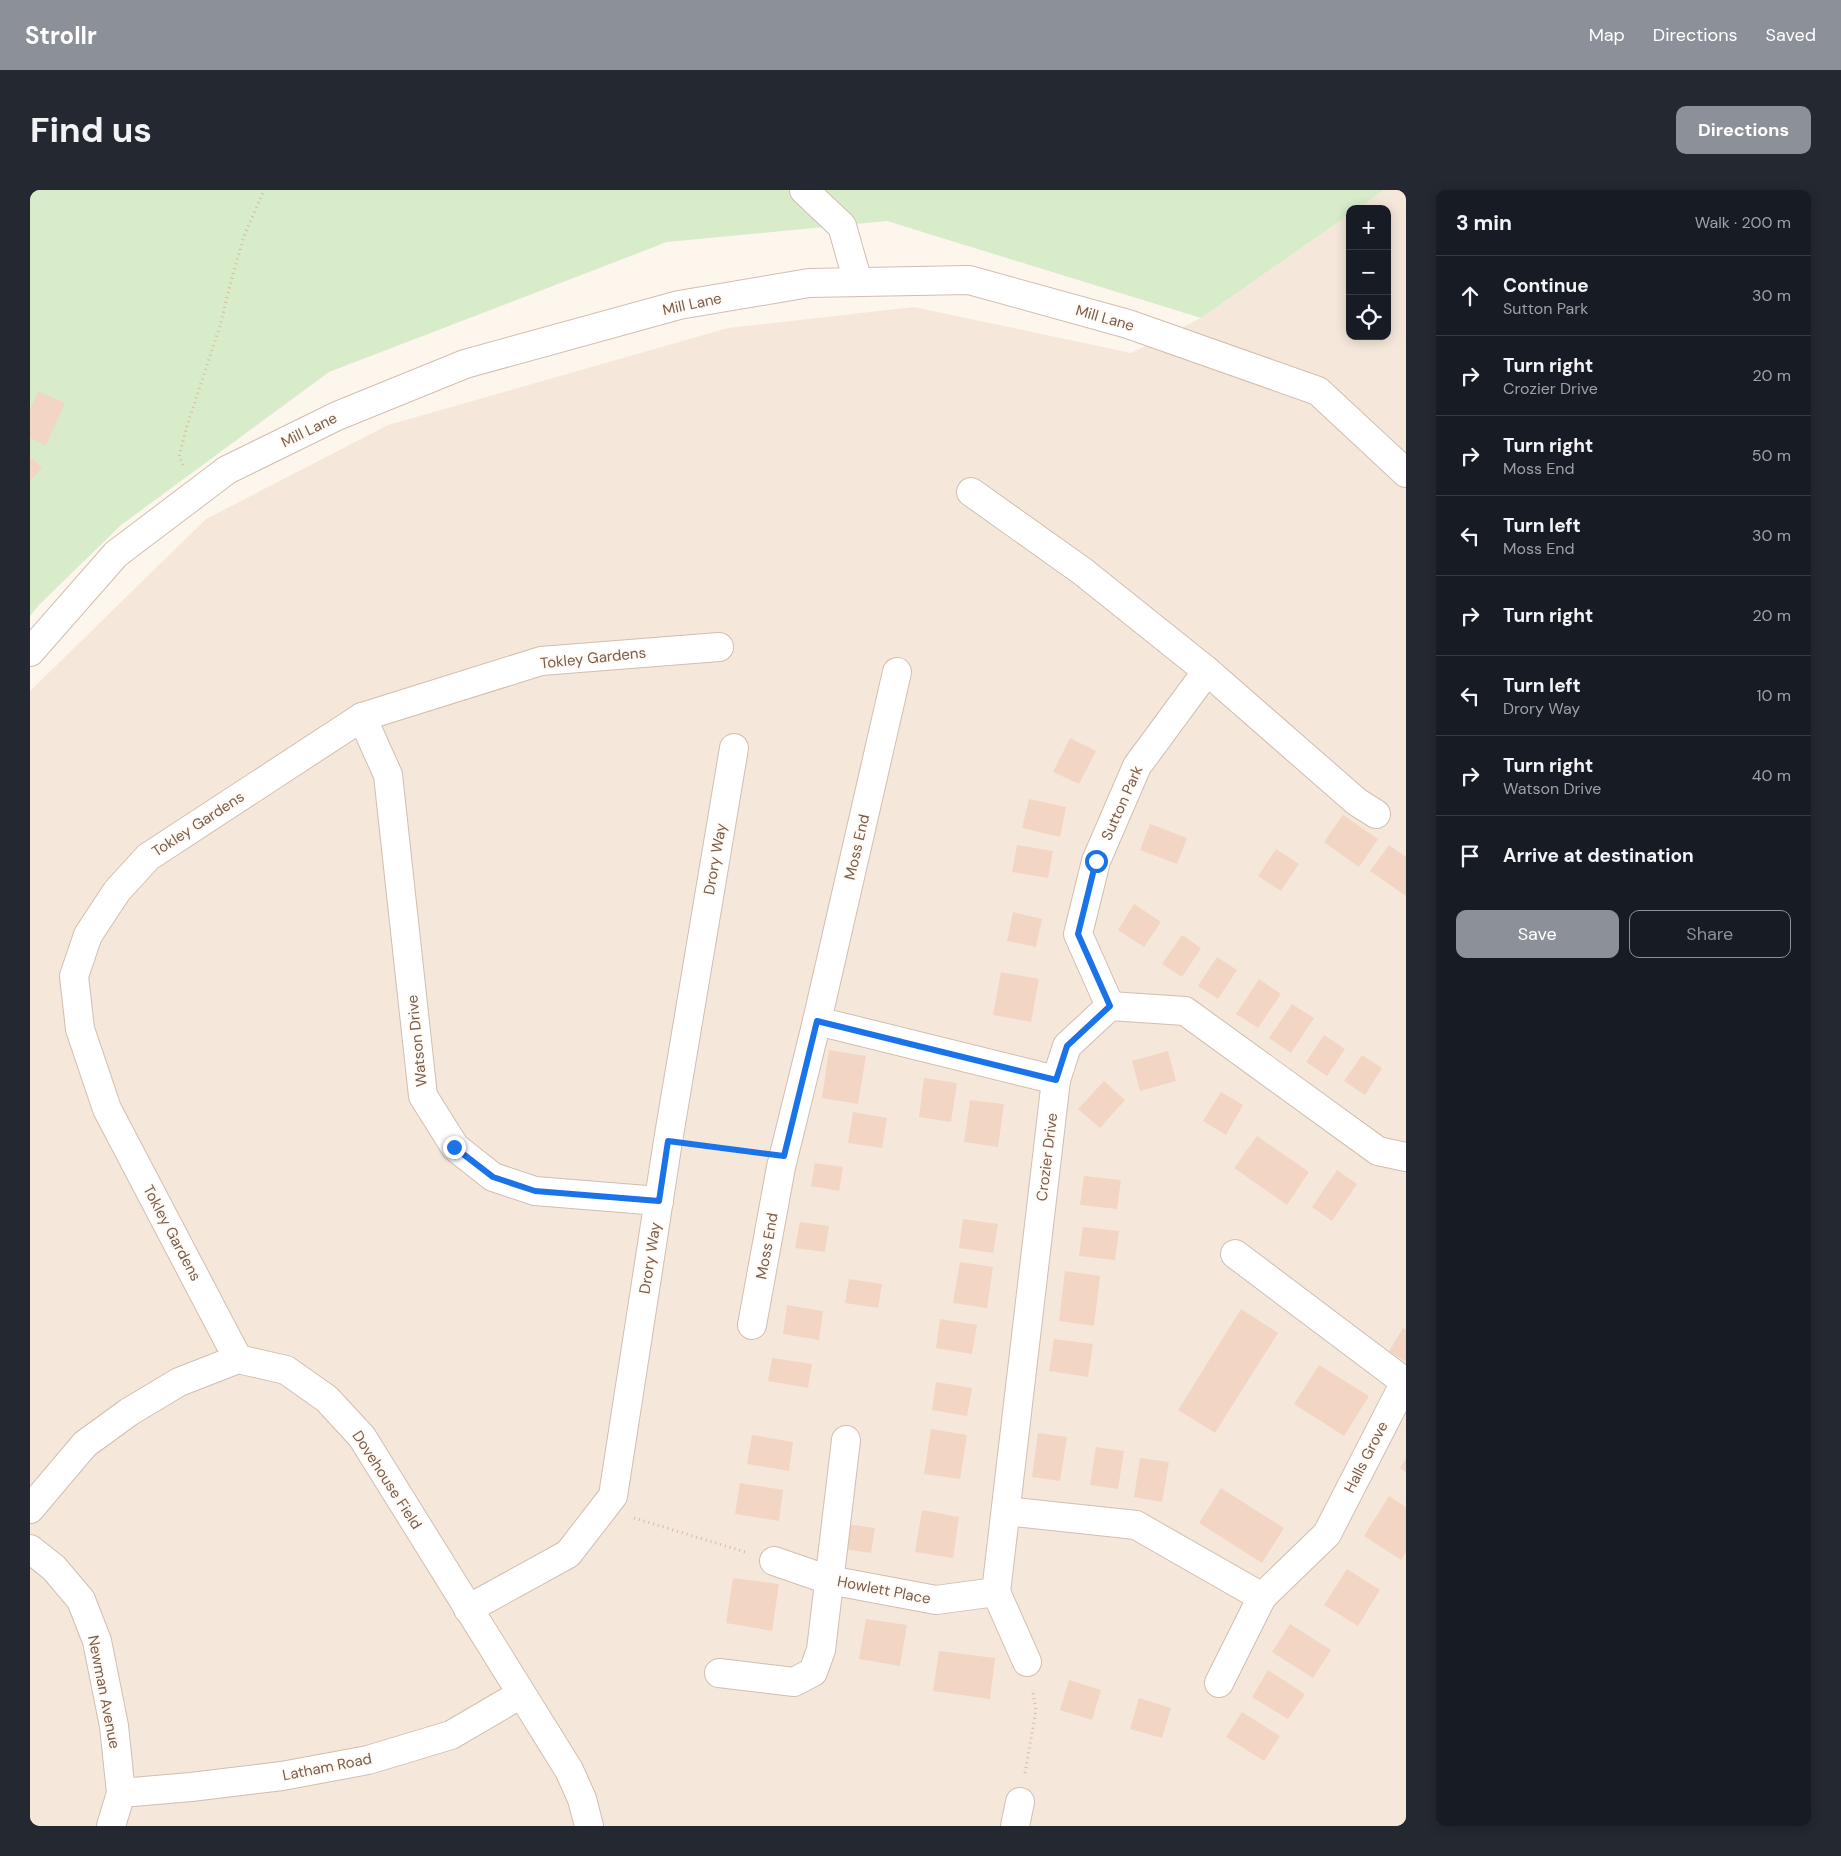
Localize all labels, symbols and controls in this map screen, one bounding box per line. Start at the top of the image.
text: Strollr [25,20,97,51]
text: Map [1589,23,1625,47]
text: Directions [1653,23,1738,47]
text: Saved [1766,23,1816,47]
button: Directions [1676,106,1811,154]
text: Find us [30,107,152,153]
map controls [1346,205,1391,340]
button: + [1346,205,1391,250]
text: 3 min [1456,209,1512,237]
text: Walk · 200 m [1695,212,1791,233]
button: − [1346,250,1391,295]
text: Continue [1503,273,1589,298]
icon: ahead [1456,282,1484,310]
text: 30 m [1752,285,1791,306]
street label: Mill Lane [661,288,723,320]
button: locate [1346,295,1391,340]
text: Sutton Park [1503,298,1588,319]
street label: Mill Lane [1073,300,1137,336]
text: Turn right [1503,353,1593,378]
icon: right [1456,362,1484,390]
text: 20 m [1752,365,1791,386]
text: Crozier Drive [1503,378,1598,399]
street label: Mill Lane [278,408,340,452]
text: Turn right [1503,433,1593,458]
icon: right [1456,442,1484,470]
text: 50 m [1752,445,1791,466]
text: Moss End [1503,458,1575,479]
text: Turn left [1503,513,1581,538]
icon: left [1456,522,1484,550]
text: 30 m [1752,525,1791,546]
text: Moss End [1503,538,1575,559]
icon: right [1456,602,1484,630]
text: Turn right [1503,603,1593,628]
text: 20 m [1752,605,1791,626]
street label: Tokley Gardens [539,643,647,673]
text: Turn left [1503,673,1581,698]
icon: left [1456,682,1484,710]
text: 10 m [1757,685,1791,706]
text: Drory Way [1503,698,1580,719]
text: Turn right [1503,753,1593,778]
street label: Sutton Park [1097,762,1148,844]
icon: right [1456,762,1484,790]
text: 40 m [1752,765,1791,786]
text: Watson Drive [1503,778,1601,799]
street label: Tokley Gardens [148,787,248,861]
street label: Moss End [840,812,874,882]
street label: Drory Way [699,821,731,896]
icon: arrive [1456,842,1484,870]
text: Arrive at destination [1503,843,1694,868]
route start [1085,850,1108,873]
button: Save [1456,910,1619,958]
button: Share [1629,910,1791,958]
street label: Watson Drive [402,994,432,1088]
street label: Crozier Drive [1032,1112,1062,1202]
route end [443,1136,466,1159]
street label: Tokley Gardens [138,1181,206,1285]
street label: Moss End [751,1211,783,1281]
street label: Drory Way [634,1220,666,1295]
street label: Halls Grove [1339,1418,1393,1496]
street label: Dovehouse Field [348,1427,426,1533]
street label: Howlett Place [835,1571,933,1609]
street label: Newman Avenue [83,1634,125,1750]
street label: Latham Road [281,1749,373,1785]

